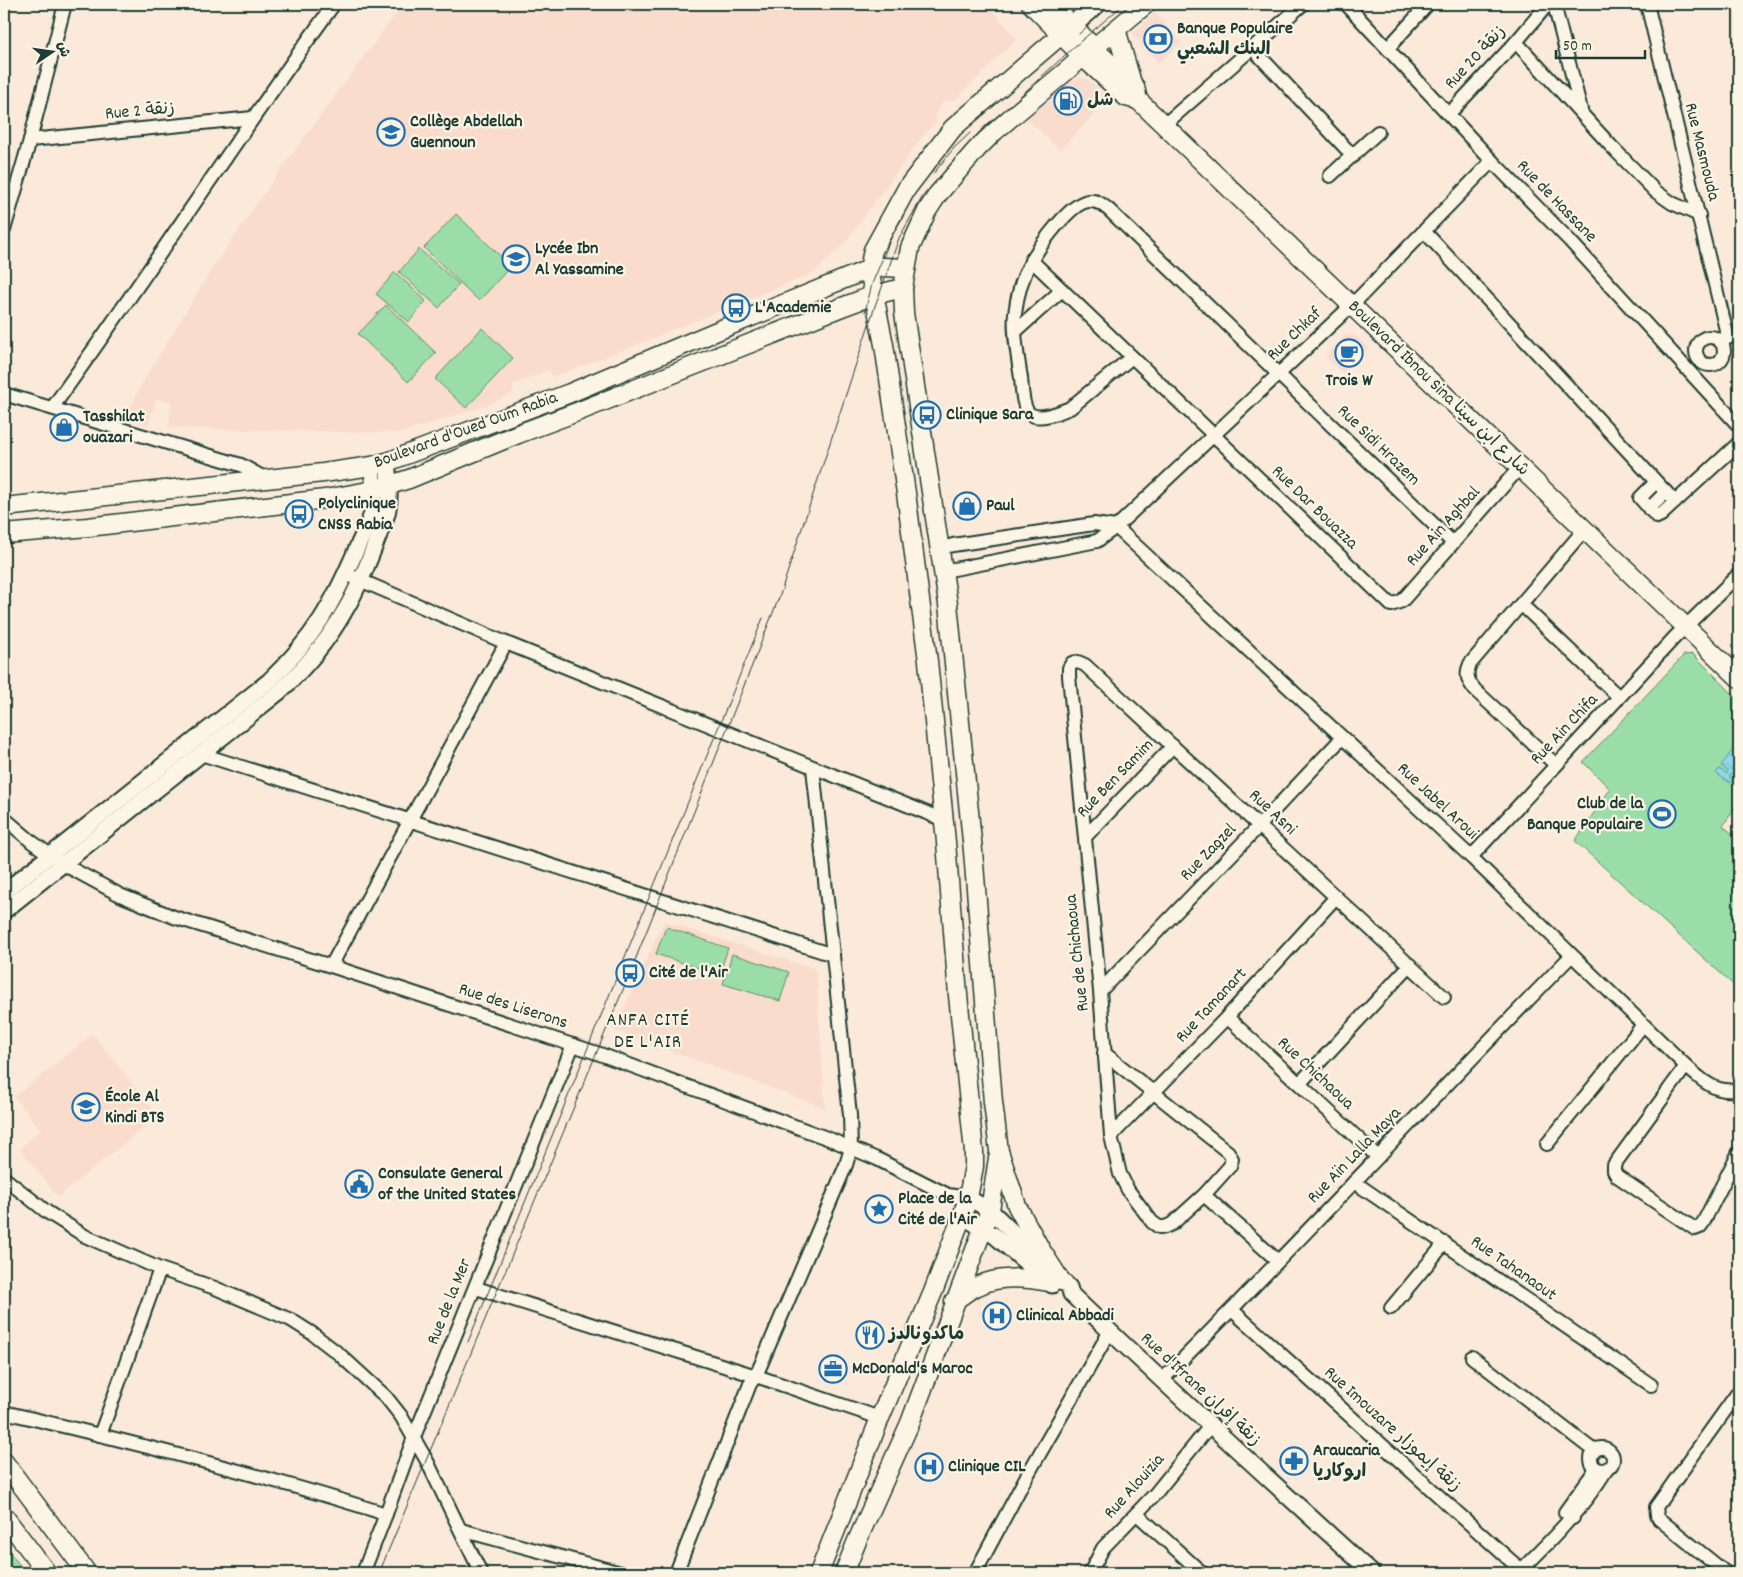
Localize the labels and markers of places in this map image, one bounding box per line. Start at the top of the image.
place label: Banque Populaire البنك الشعبي [1177,17,1293,64]
bank icon: Banque Populaire البنك الشعبي [1143,24,1173,54]
fuel station icon: شل [1053,86,1083,116]
place label: شل [1087,89,1113,114]
place label: Collège Abdellah Guennoun [410,110,522,156]
school or university icon: Collège Abdellah Guennoun [376,117,406,147]
place label: Lycée Ibn Al Yassamine [535,237,624,283]
school or university icon: Lycée Ibn Al Yassamine [501,244,531,274]
bus stop icon: L'Academie [721,293,751,323]
place label: L'Academie [755,296,831,321]
cafe icon: Trois W [1334,338,1364,368]
place label: Trois W [1325,369,1373,394]
bus stop icon: Clinique Sara [912,400,942,430]
place label: Clinique Sara [946,403,1034,428]
place label: Tasshilat ouazari [83,405,145,451]
shop icon: Tasshilat ouazari [49,412,79,442]
shop icon: Paul [952,491,982,521]
place label: Polyclinique CNSS Rabia [318,492,396,538]
place label: Paul [986,494,1015,519]
bus stop icon: Polyclinique CNSS Rabia [284,499,314,529]
place label: Club de la Banque Populaire [1527,792,1644,838]
sports icon: Club de la Banque Populaire [1647,799,1677,829]
bus stop icon: Cité de l'Air [615,958,645,988]
place label: Cité de l'Air [649,961,728,986]
place label: École Al Kindi BTS [105,1085,165,1131]
school or university icon: École Al Kindi BTS [71,1092,101,1122]
place label: Consulate General of the United States [378,1162,516,1208]
public building icon: Consulate General of the United States [344,1169,374,1199]
place label: Place de la Cité de l'Air [898,1187,977,1233]
place icon: Place de la Cité de l'Air [864,1194,894,1224]
hospital icon: Clinical Abbadi [982,1301,1012,1331]
place label: Clinical Abbadi [1016,1304,1114,1329]
restaurant icon: ماكدونالدز [855,1320,885,1350]
place label: ماكدونالدز [887,1323,964,1348]
office icon: McDonald's Maroc [818,1354,848,1384]
place label: McDonald's Maroc [852,1357,973,1382]
place label: Araucaria اروكاريا [1313,1439,1380,1485]
pharmacy icon: Araucaria اروكاريا [1279,1446,1309,1476]
hospital icon: Clinique CIL [914,1452,944,1482]
place label: Clinique CIL [948,1455,1026,1480]

